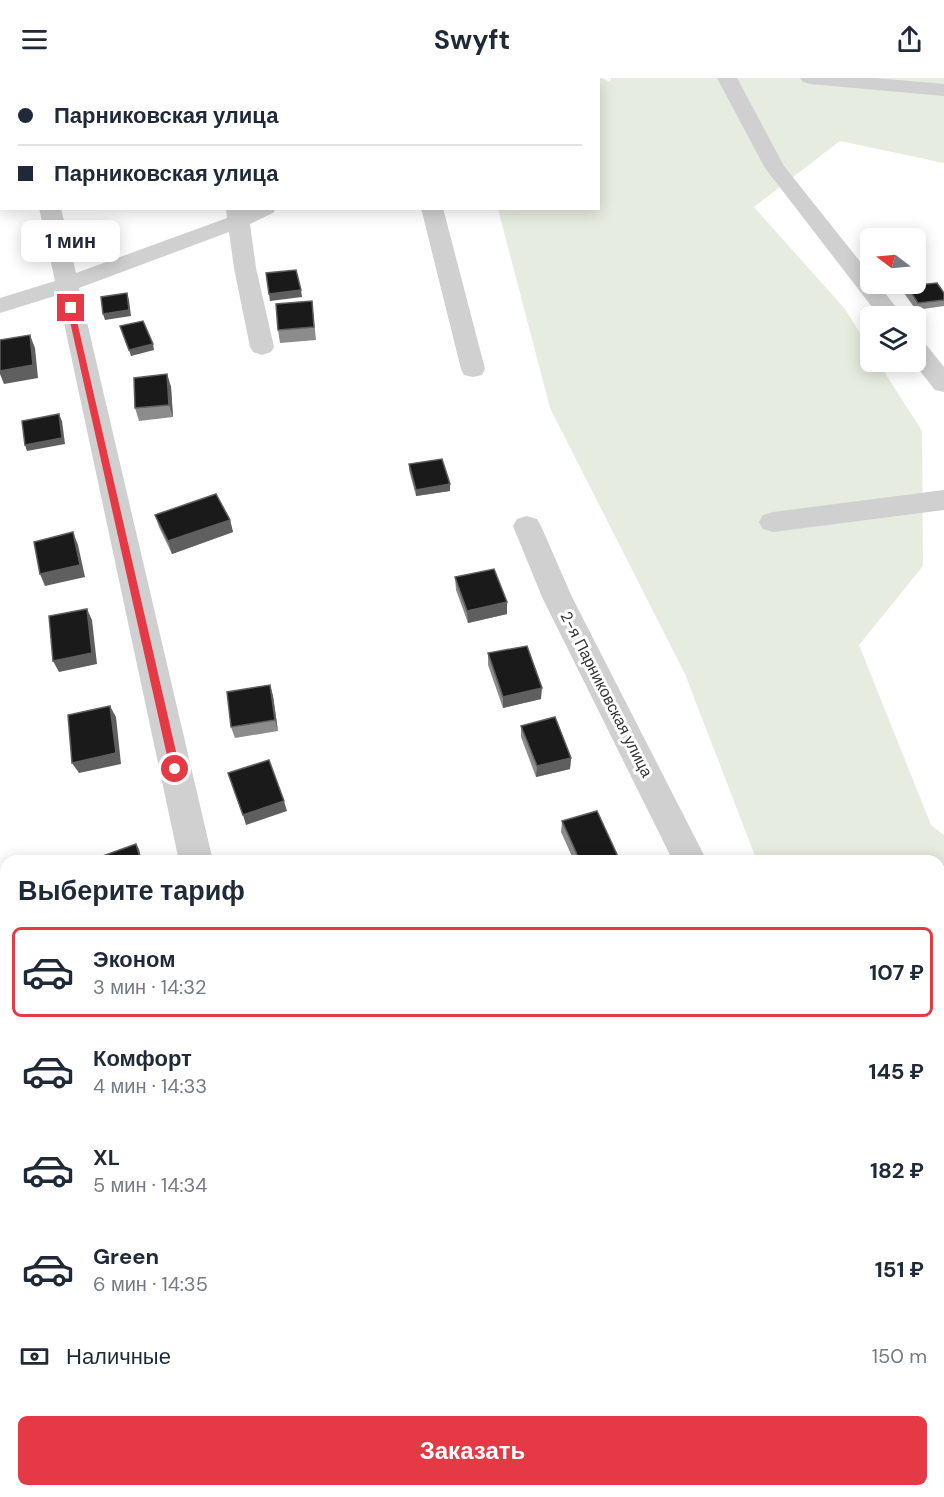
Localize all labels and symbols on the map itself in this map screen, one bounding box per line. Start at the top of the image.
callout: 1 мин [22,221,121,263]
north arrow [860,228,926,294]
route end [57,294,84,321]
street label: 2-я Парниковская улица [556,608,658,781]
route start [161,755,188,782]

